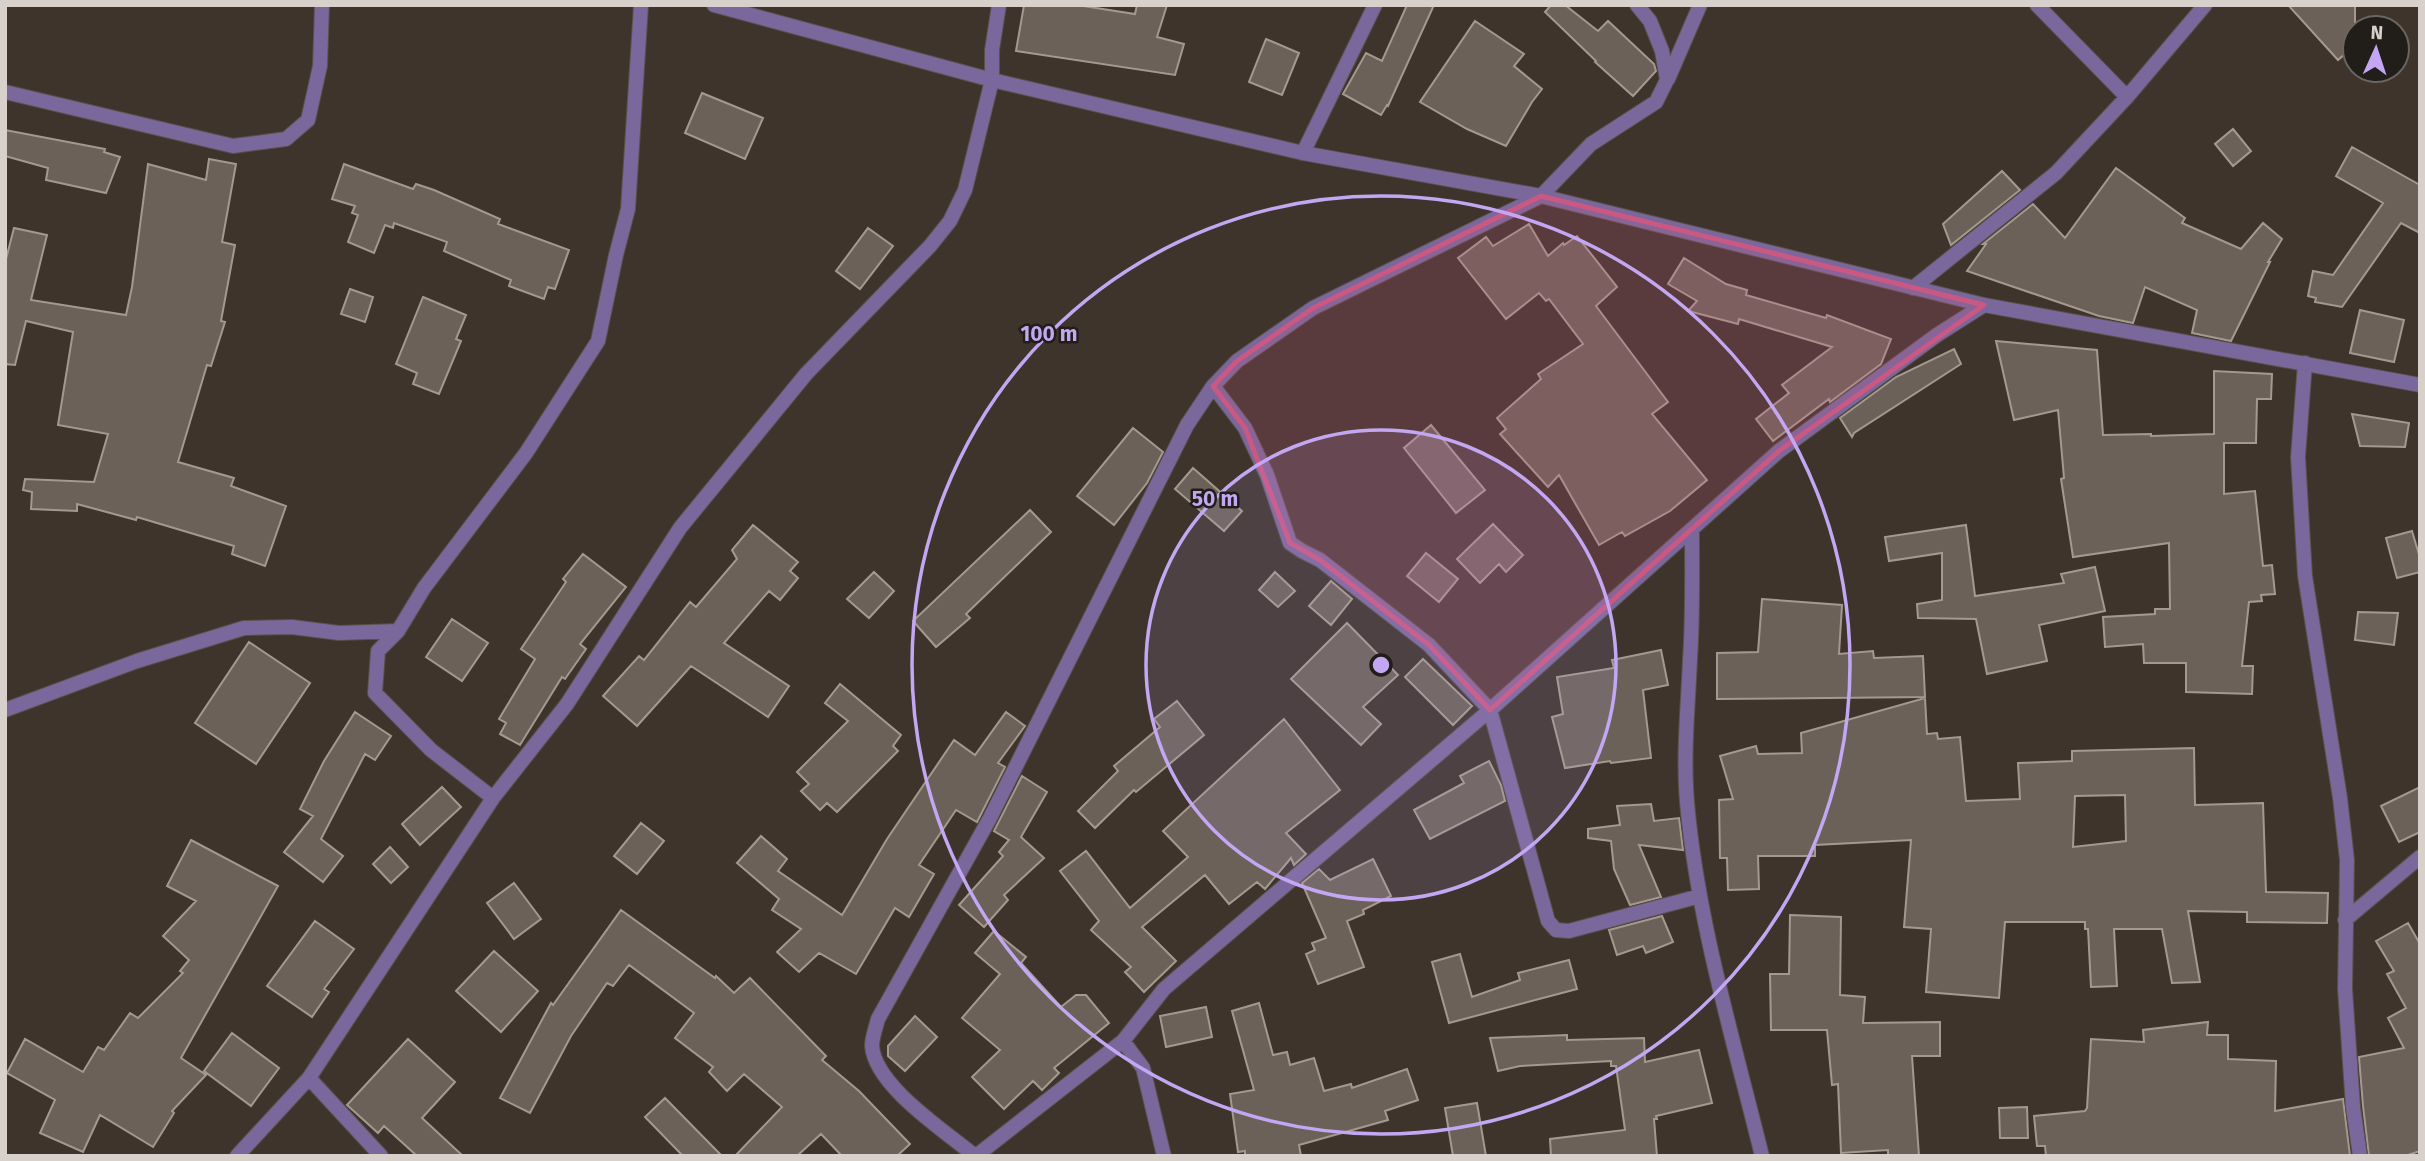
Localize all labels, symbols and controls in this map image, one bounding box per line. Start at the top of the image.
north arrow [2341,14,2411,84]
text: N [2370,21,2384,44]
text: 100 m [1020,321,1078,347]
text: 50 m [1192,486,1238,512]
centre of rings [1369,653,1393,677]

